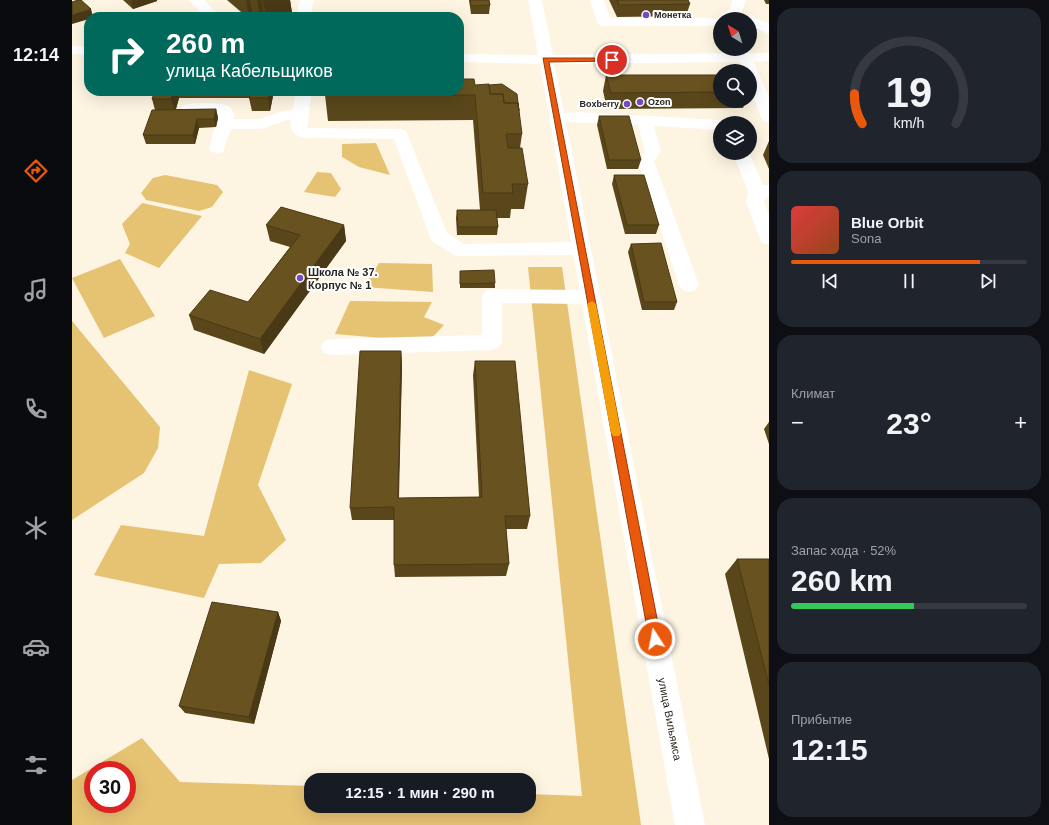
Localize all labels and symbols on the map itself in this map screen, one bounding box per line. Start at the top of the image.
marker: Монетка [641,10,651,20]
place label: Монетка [654,10,692,20]
north arrow [713,12,757,56]
pin [595,43,629,77]
marker: Ozon [635,97,645,107]
place label: Ozon [648,97,671,107]
place label: Boxberry [579,99,619,109]
marker: Boxberry [622,99,632,109]
place label: Школа № 37. Корпус № 1 [308,266,378,291]
marker: Школа № 37. Корпус № 1 [295,273,305,283]
position arrow [634,618,676,660]
street label: улица Вильямса [656,677,684,762]
speed limit sign: 30 [84,761,136,813]

